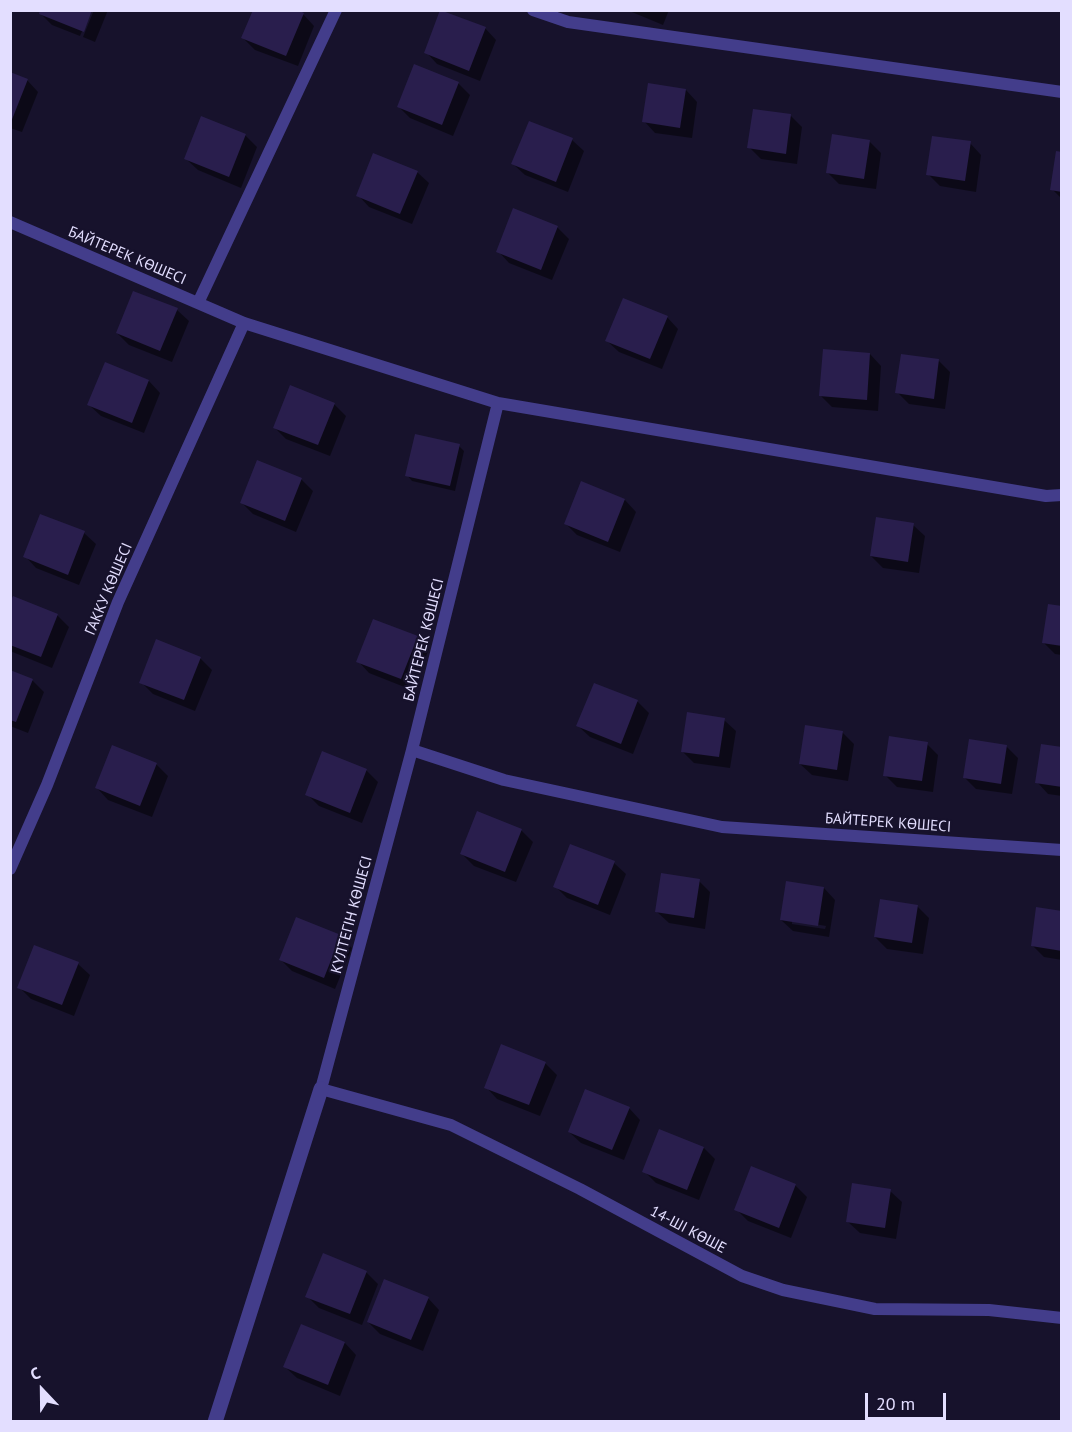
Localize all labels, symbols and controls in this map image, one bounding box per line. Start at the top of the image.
street label: БАЙТЕРЕК КӨШЕСІ [65,223,189,289]
street label: ГАККУ КӨШЕСІ [82,540,136,638]
street label: БАЙТЕРЕК КӨШЕСІ [400,576,448,704]
street label: БАЙТЕРЕК КӨШЕСІ [824,810,952,836]
street label: КҮЛТЕГІН КӨШЕСІ [328,854,376,976]
street label: 14-ШІ КӨШЕ [647,1202,729,1258]
north arrow [12,1360,72,1420]
text: С [27,1362,43,1384]
scale bar [868,1381,949,1419]
text: 20 m [876,1392,915,1415]

